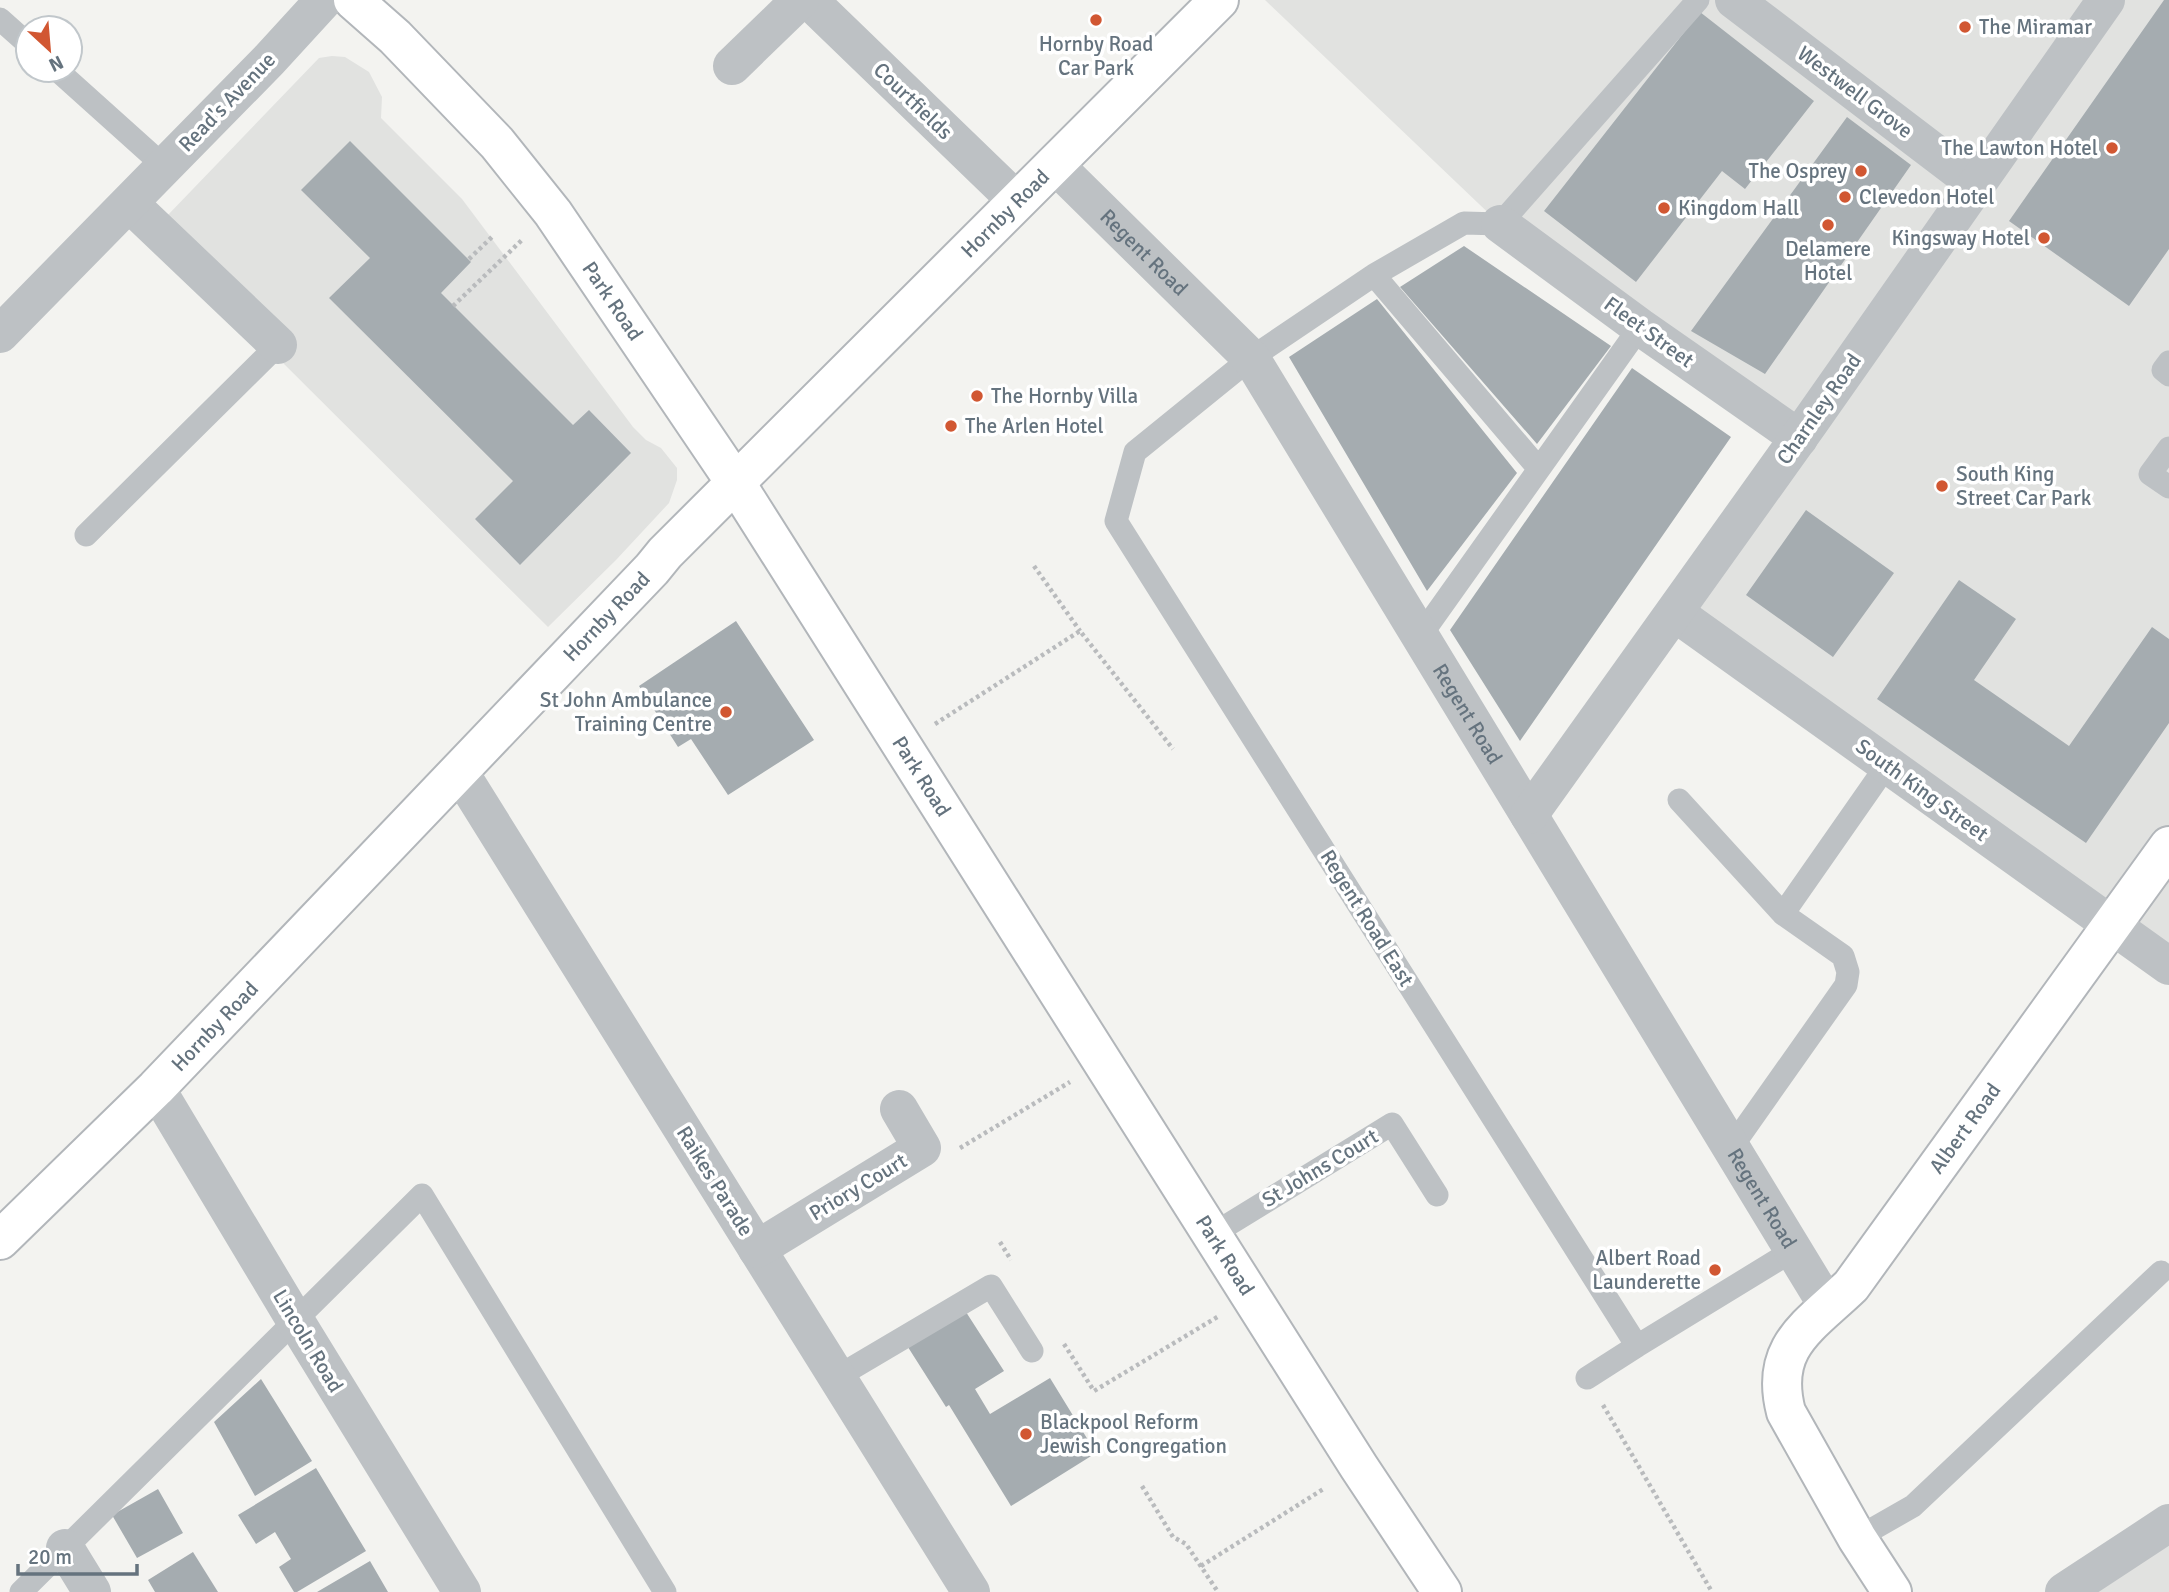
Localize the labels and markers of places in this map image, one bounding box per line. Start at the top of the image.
marker: Hornby Road Car Park [1088,12,1104,28]
place label: The Miramar [1979,14,2092,40]
marker: The Miramar [1957,19,1973,35]
place label: Hornby Road Car Park [1039,31,1153,81]
place label: The Lawton Hotel [1942,135,2098,161]
marker: The Lawton Hotel [2104,140,2120,156]
place label: The Osprey [1749,158,1847,184]
marker: The Osprey [1853,163,1869,179]
place label: Clevedon Hotel [1859,184,1995,210]
marker: Clevedon Hotel [1837,189,1853,205]
place label: Kingdom Hall [1678,195,1799,221]
marker: Kingdom Hall [1656,200,1672,216]
marker: Delamere Hotel [1820,217,1836,233]
place label: Kingsway Hotel [1892,225,2030,251]
marker: Kingsway Hotel [2036,230,2052,246]
place label: Delamere Hotel [1785,236,1871,286]
place label: The Hornby Villa [991,383,1138,409]
marker: The Hornby Villa [969,388,985,404]
place label: The Arlen Hotel [965,413,1104,439]
marker: The Arlen Hotel [943,418,959,434]
place label: South King Street Car Park [1956,461,2092,511]
marker: South King Street Car Park [1934,478,1950,494]
place label: St John Ambulance Training Centre [540,687,712,737]
marker: St John Ambulance Training Centre [718,704,734,720]
place label: Albert Road Launderette [1592,1245,1701,1295]
marker: Albert Road Launderette [1707,1262,1723,1278]
place label: Blackpool Reform Jewish Congregation [1040,1409,1227,1459]
marker: Blackpool Reform Jewish Congregation [1018,1426,1034,1442]

